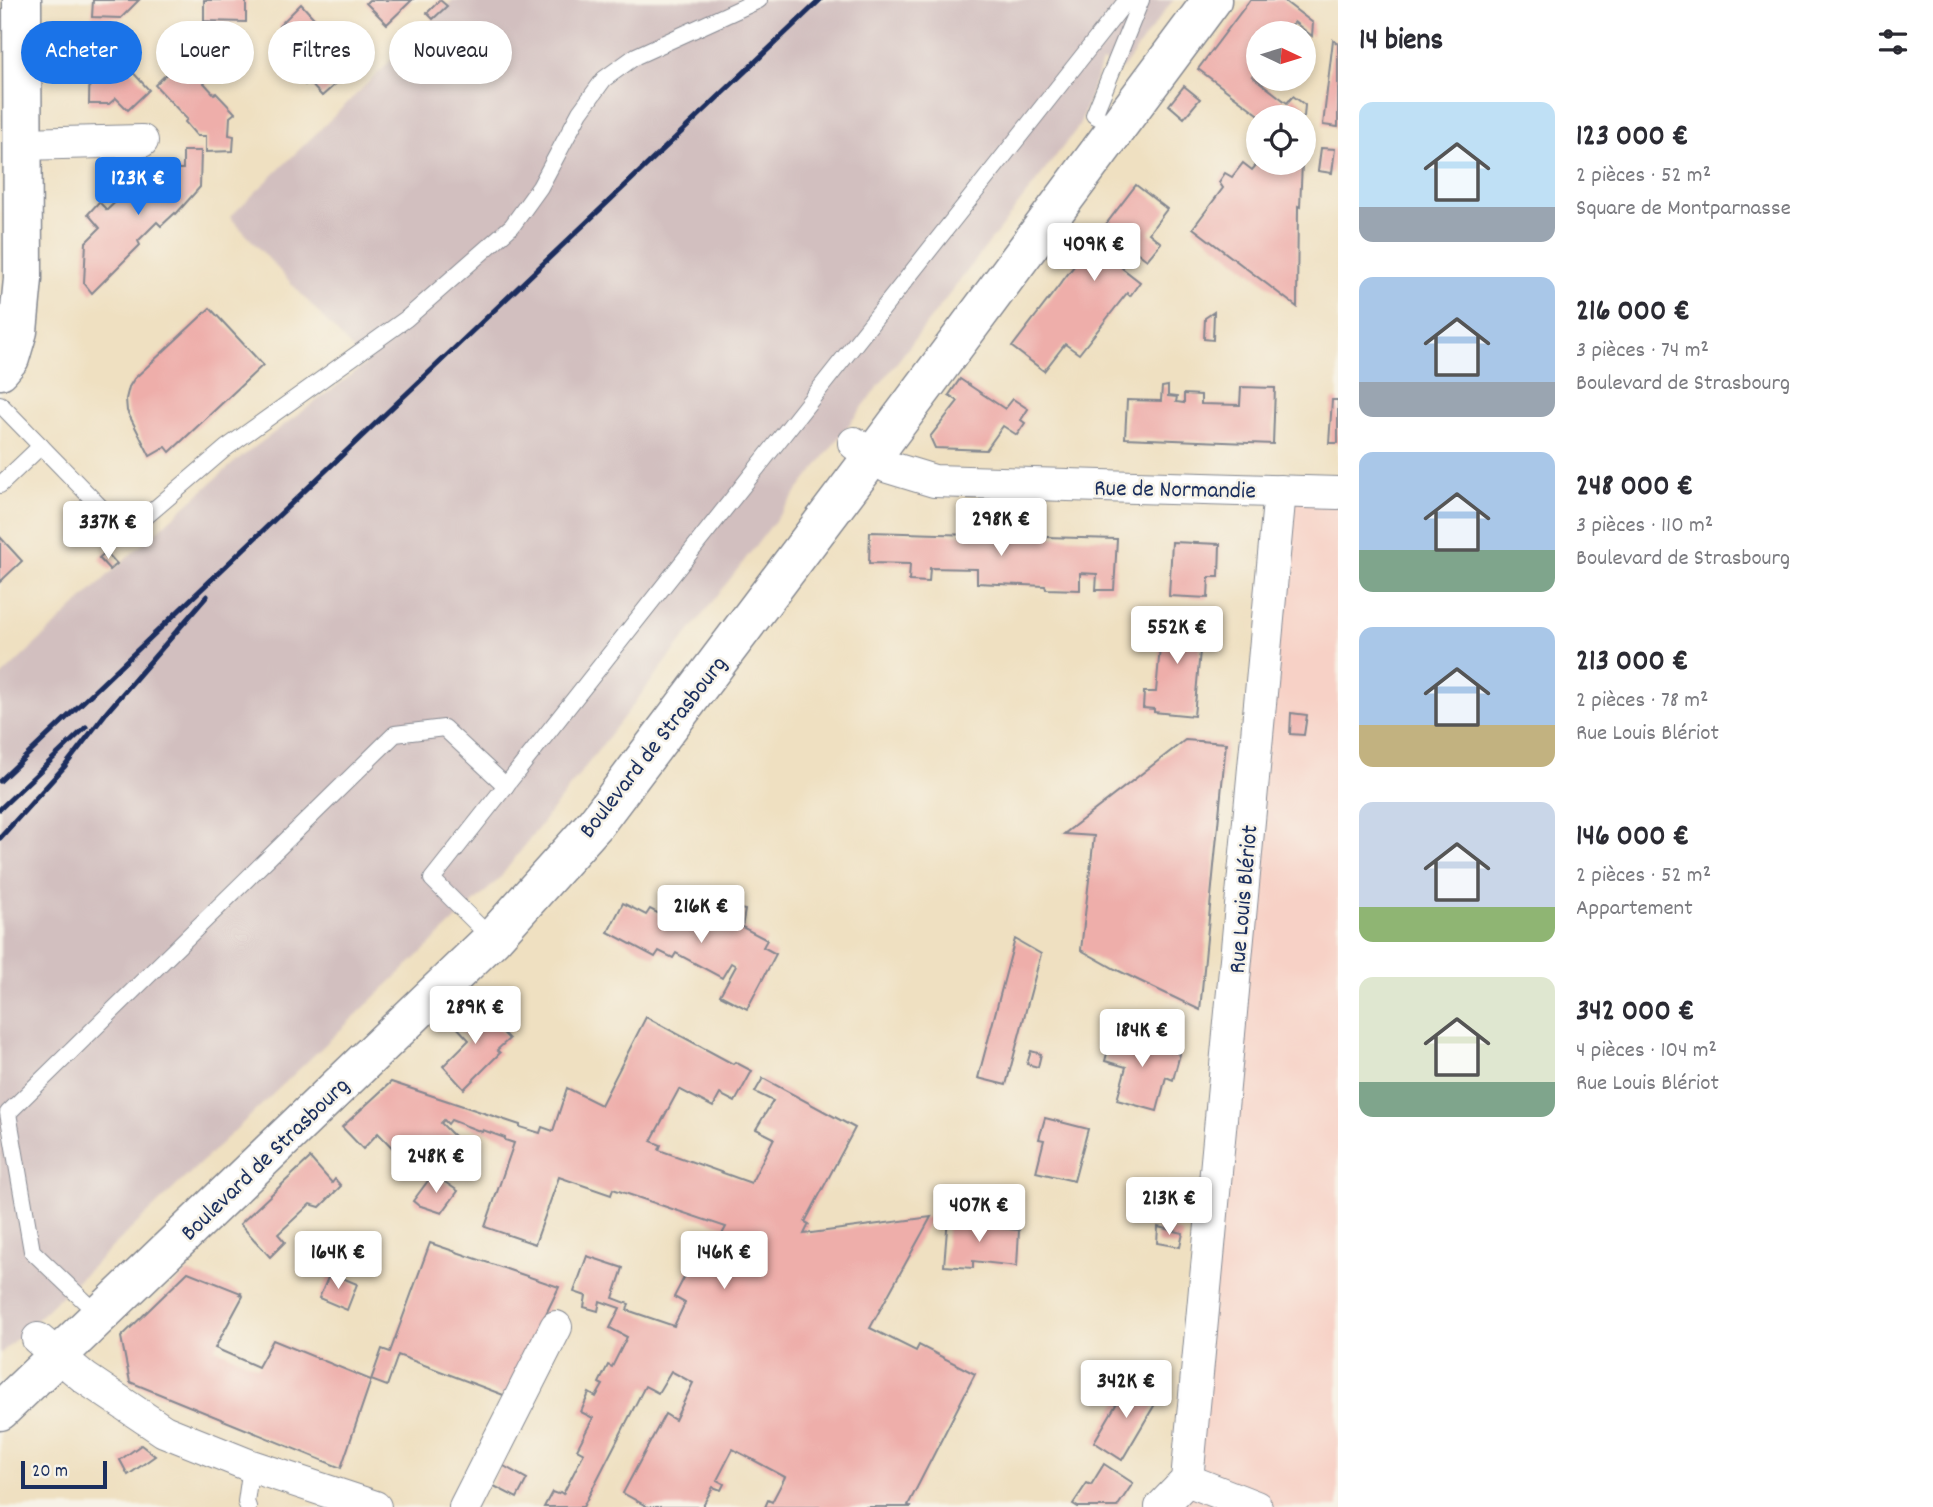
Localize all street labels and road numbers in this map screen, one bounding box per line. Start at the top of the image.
street label: Rue de Normandie [1094,473,1256,509]
street label: Boulevard de Strasbourg [572,649,737,846]
street label: Rue Louis Blériot [1222,823,1268,975]
street label: Boulevard de Strasbourg [174,1070,358,1250]

